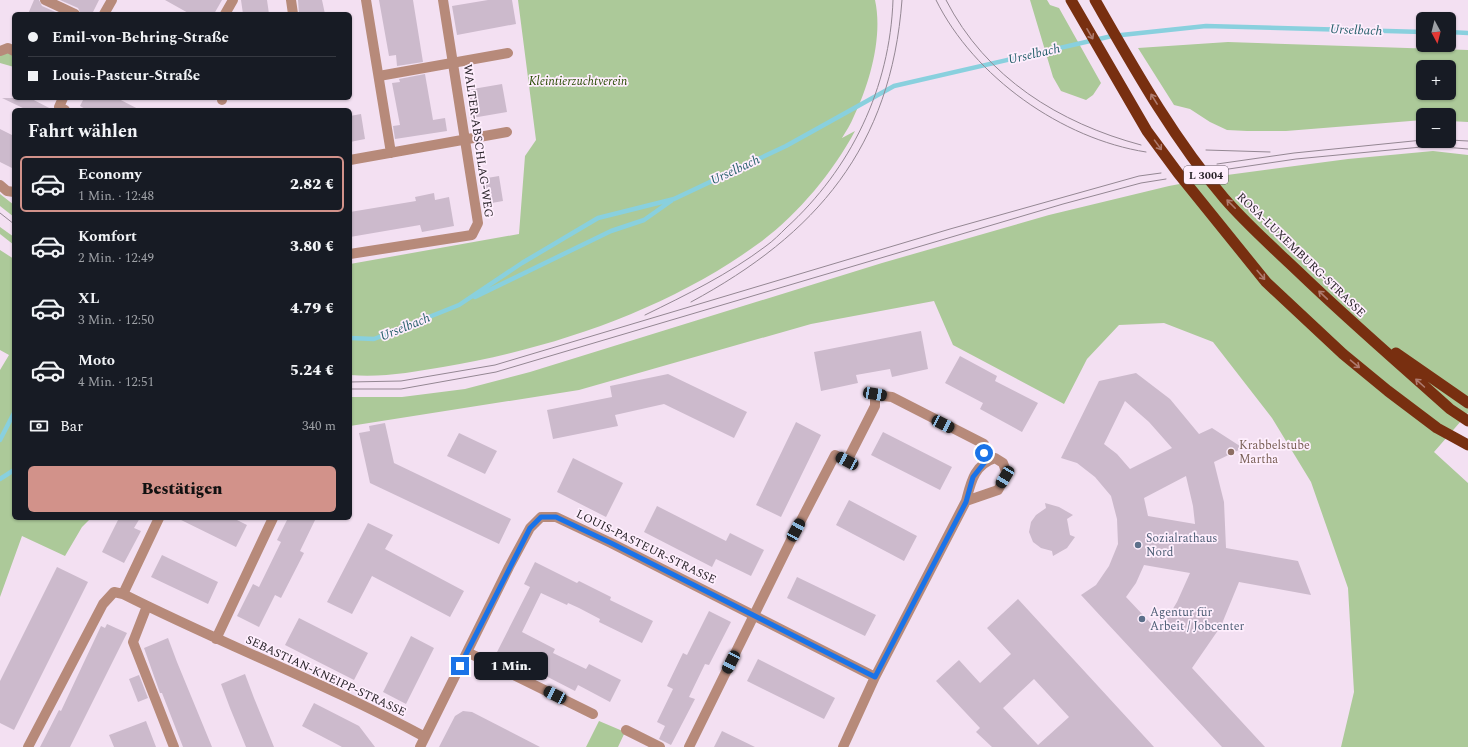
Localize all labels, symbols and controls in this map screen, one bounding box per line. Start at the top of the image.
north arrow [1416,12,1456,52]
map controls [1416,12,1456,148]
water label: Urselbach [1329,19,1383,41]
text: Emil-von-Behring-Straße [52,26,229,49]
one-way arrow [1086,28,1094,40]
water label: Urselbach [1006,38,1062,70]
button: + [1416,60,1456,100]
street label: WALTER-ABSCHLAG-WEG [458,63,498,219]
text: Louis-Pasteur-Straße [52,64,200,87]
park label: Kleintierzuchtverein [529,72,628,91]
one-way arrow [1150,93,1158,105]
button: − [1416,108,1456,148]
text: Fahrt wählen [28,118,138,145]
one-way arrow [1154,139,1162,150]
water label: Urselbach [707,150,763,190]
text: Economy [78,163,142,186]
icon: car [30,166,66,202]
road number: L 3004 [1184,166,1228,184]
text: 2.82 € [290,173,334,196]
text: 1 Min. · 12:48 [78,186,154,206]
street label: ROSA-LUXEMBURG-STRASSE [1232,188,1370,322]
one-way arrow [1226,199,1235,209]
text: Komfort [78,225,137,248]
icon: car [30,228,66,264]
text: 3.80 € [290,235,334,258]
text: 2 Min. · 12:49 [78,248,154,268]
one-way arrow [1256,270,1265,281]
text: XL [78,287,99,310]
icon: car [30,290,66,326]
one-way arrow [1318,291,1328,300]
text: 4.79 € [290,297,334,320]
water label: Urselbach [377,308,434,346]
text: 3 Min. · 12:50 [78,310,154,330]
text: Moto [78,349,115,372]
icon: car [30,352,66,388]
text: 5.24 € [290,359,334,382]
one-way arrow [1350,360,1361,369]
text: 4 Min. · 12:51 [78,372,154,392]
one-way arrow [1416,379,1426,388]
car [862,386,888,402]
car [930,413,956,435]
icon: cash [28,415,50,437]
text: Bar [60,415,83,438]
text: 340 m [302,416,336,436]
place label: Krabbelstube Martha [1239,436,1310,469]
route start [975,444,993,462]
marker: Krabbelstube Martha [1226,447,1236,457]
car [834,450,860,472]
car [994,464,1016,490]
button: Bestätigen [28,466,336,512]
street label: LOUIS-PASTEUR-STRASSE [573,505,719,589]
car [785,517,807,543]
place label: Sozialrathaus Nord [1146,529,1218,562]
marker: Sozialrathaus Nord [1133,540,1143,550]
place label: Agentur für Arbeit / Jobcenter [1150,603,1245,636]
marker: Agentur für Arbeit / Jobcenter [1137,614,1147,624]
street label: SEBASTIAN-KNEIPP-STRASSE [243,630,409,722]
car [720,649,742,675]
callout: 1 Min. [474,652,548,680]
text: 1 Min. [491,656,531,676]
route end [451,657,469,675]
car [542,684,568,706]

